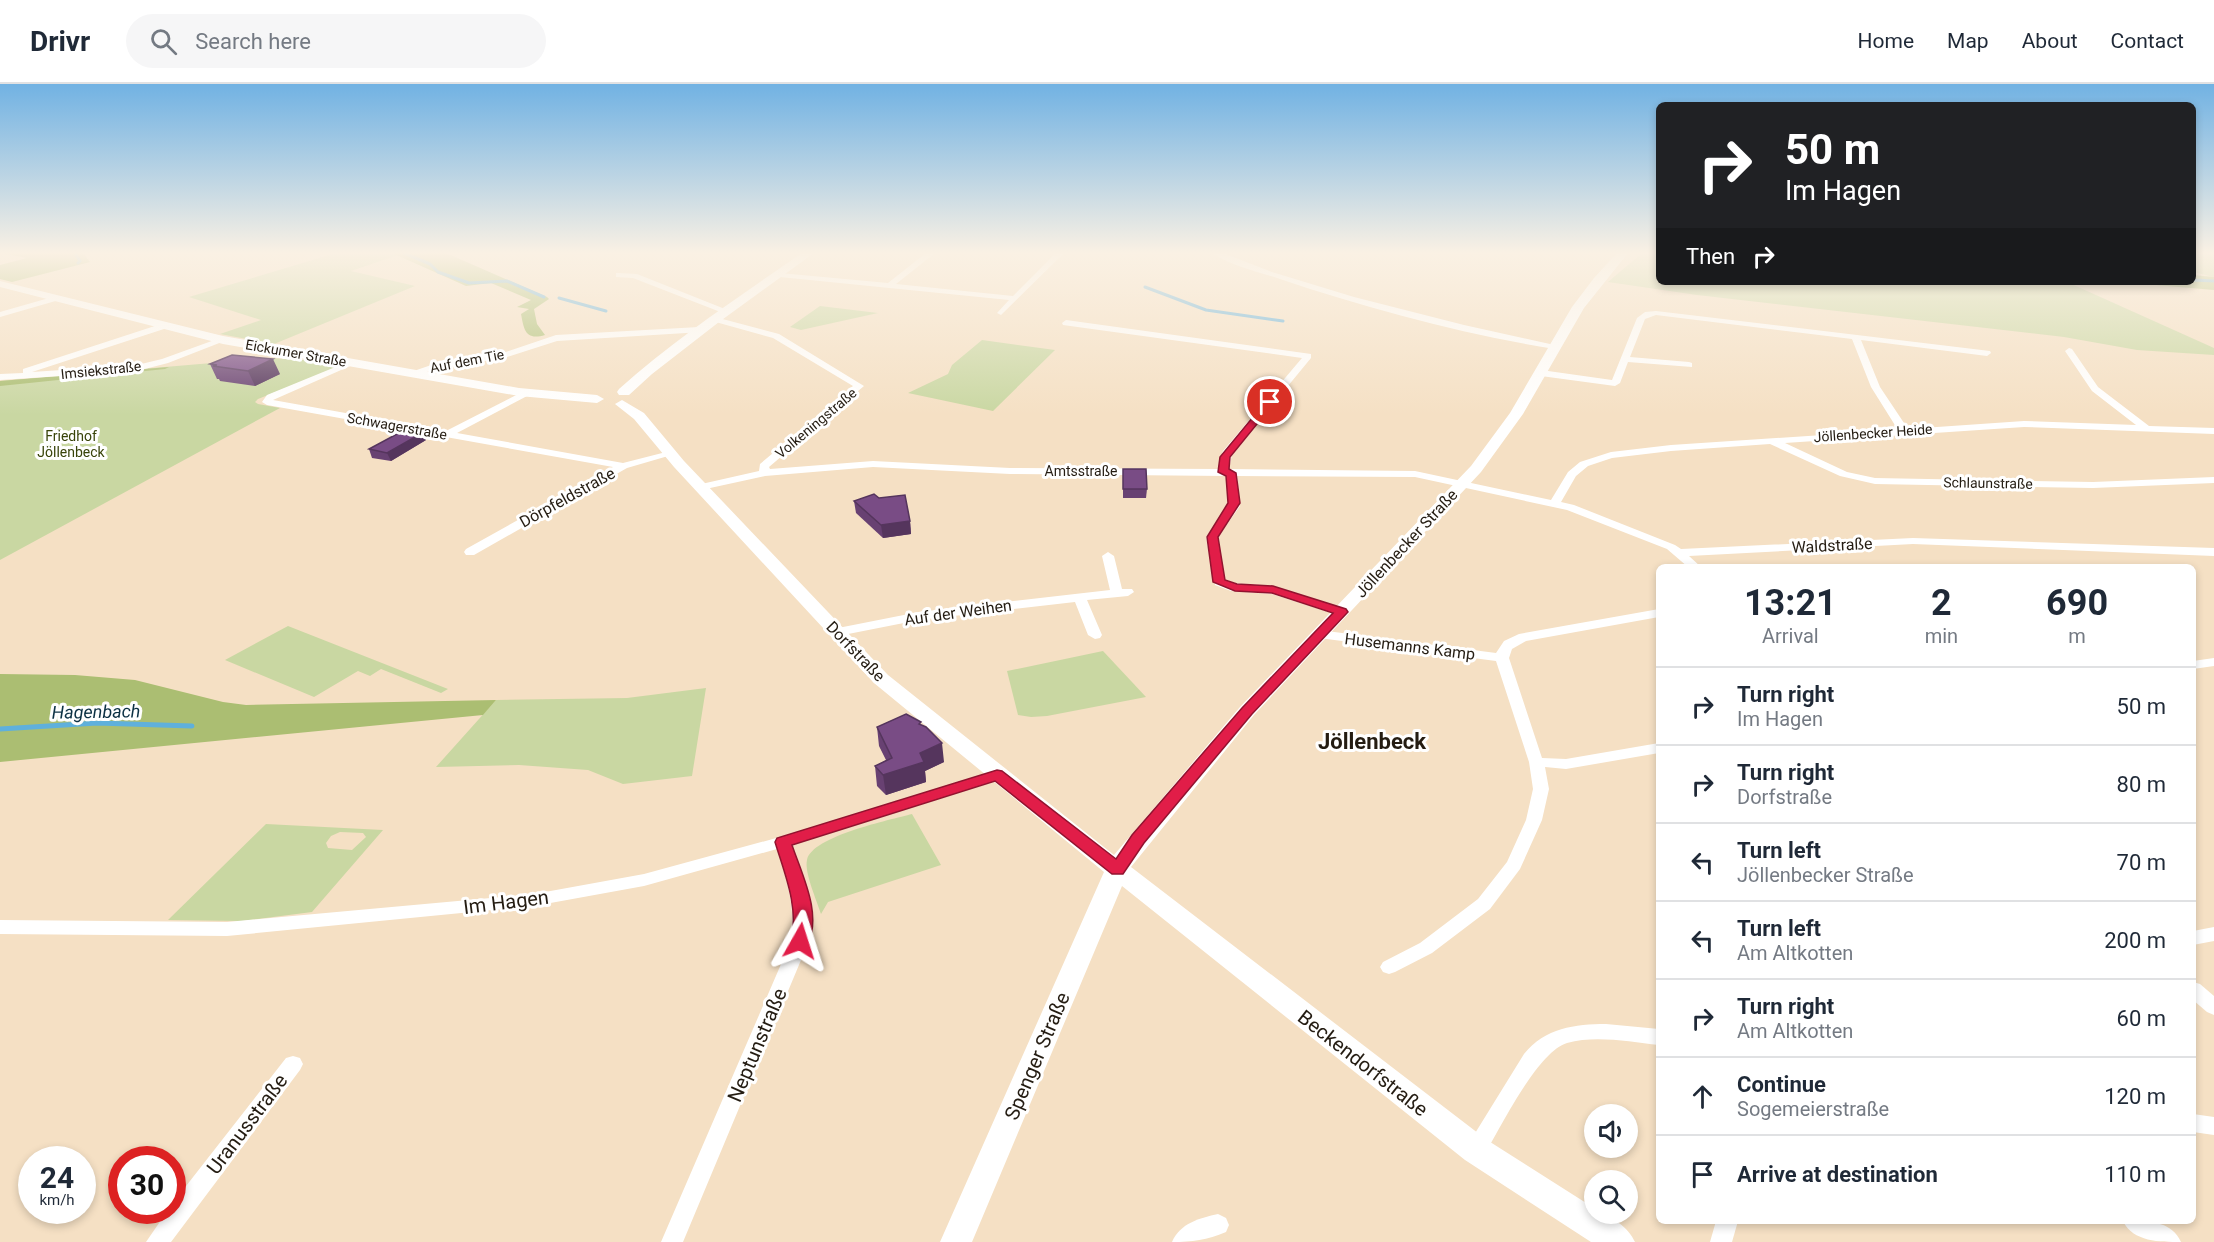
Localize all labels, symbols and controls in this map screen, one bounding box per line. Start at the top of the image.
search box [126,14,546,68]
text: Drivr [30,25,90,58]
icon: search [147,25,180,58]
text: Search here [195,29,311,54]
text: Home [1858,29,1914,53]
text: Map [1947,29,1989,53]
text: About [2022,29,2078,53]
text: Contact [2111,29,2184,53]
text: 50 m [1785,125,1880,174]
icon: right [1686,126,1764,204]
text: Im Hagen [1785,175,1901,207]
icon: right [1747,240,1780,273]
text: Then [1686,244,1735,269]
street label: Eickumer Straße [244,336,348,370]
street label: Auf dem Tie [429,346,505,376]
street label: Imsiekstraße [60,358,142,382]
pin [1244,376,1295,427]
street label: Volkeningstraße [772,384,860,462]
icon: arrive [1253,385,1286,418]
street label: Schwagerstraße [346,409,448,443]
street label: Jöllenbecker Heide [1813,421,1933,445]
park label: Friedhof Jöllenbeck [37,428,106,460]
street label: Dörpfeldstraße [516,463,618,531]
street label: Amtsstraße [1045,463,1117,479]
street label: Schlaunstraße [1943,474,2033,492]
street label: Jöllenbecker Straße [1351,485,1461,601]
street label: Waldstraße [1791,534,1873,557]
text: 13:21 [1744,582,1837,624]
text: 2 [1931,582,1952,624]
text: 690 [2046,582,2108,624]
street label: Auf der Weihen [903,596,1013,629]
street label: Dorfstraße [822,617,889,685]
text: Arrival [1762,624,1819,648]
text: min [1925,624,1958,648]
text: m [2068,624,2086,648]
street label: Husemanns Kamp [1344,629,1476,664]
text: Turn right [1737,682,1834,707]
icon: right [1686,690,1719,723]
text: 50 m [2117,694,2166,719]
water label: Hagenbach [51,700,141,723]
text: Im Hagen [1737,707,1823,731]
district label: Jöllenbeck [1318,729,1426,754]
text: Turn right [1737,760,1834,785]
icon: right [1686,768,1719,801]
text: 80 m [2117,772,2166,797]
text: Dorfstraße [1737,785,1832,809]
text: Turn left [1737,838,1821,863]
icon: left [1686,846,1719,879]
text: 70 m [2117,850,2166,875]
text: Jöllenbecker Straße [1737,863,1914,887]
street label: Im Hagen [462,885,550,919]
position arrow [768,909,832,973]
text: Turn left [1737,916,1821,941]
icon: left [1686,924,1719,957]
text: 200 m [2104,928,2166,953]
text: Am Altkotten [1737,941,1853,965]
street label: Neptunstraße [722,984,792,1106]
street label: Spenger Straße [999,988,1075,1124]
text: Turn right [1737,994,1834,1019]
icon: right [1686,1002,1719,1035]
street label: Beckendorfstraße [1293,1005,1433,1121]
text: 60 m [2117,1006,2166,1031]
text: Am Altkotten [1737,1019,1853,1043]
street label: Uranusstraße [202,1069,292,1179]
text: Continue [1737,1072,1826,1097]
icon: ahead [1686,1080,1719,1113]
text: 120 m [2104,1084,2166,1109]
text: Sogemeierstraße [1737,1097,1889,1121]
map controls [1584,1104,1638,1224]
button: sound [1584,1104,1638,1158]
speed limit sign: 30 [108,1146,186,1224]
icon: arrive [1686,1158,1719,1191]
text: 24 [40,1160,74,1195]
text: Arrive at destination [1737,1162,1938,1187]
text: 110 m [2104,1162,2166,1187]
button: search [1584,1170,1638,1224]
text: km/h [39,1191,75,1209]

